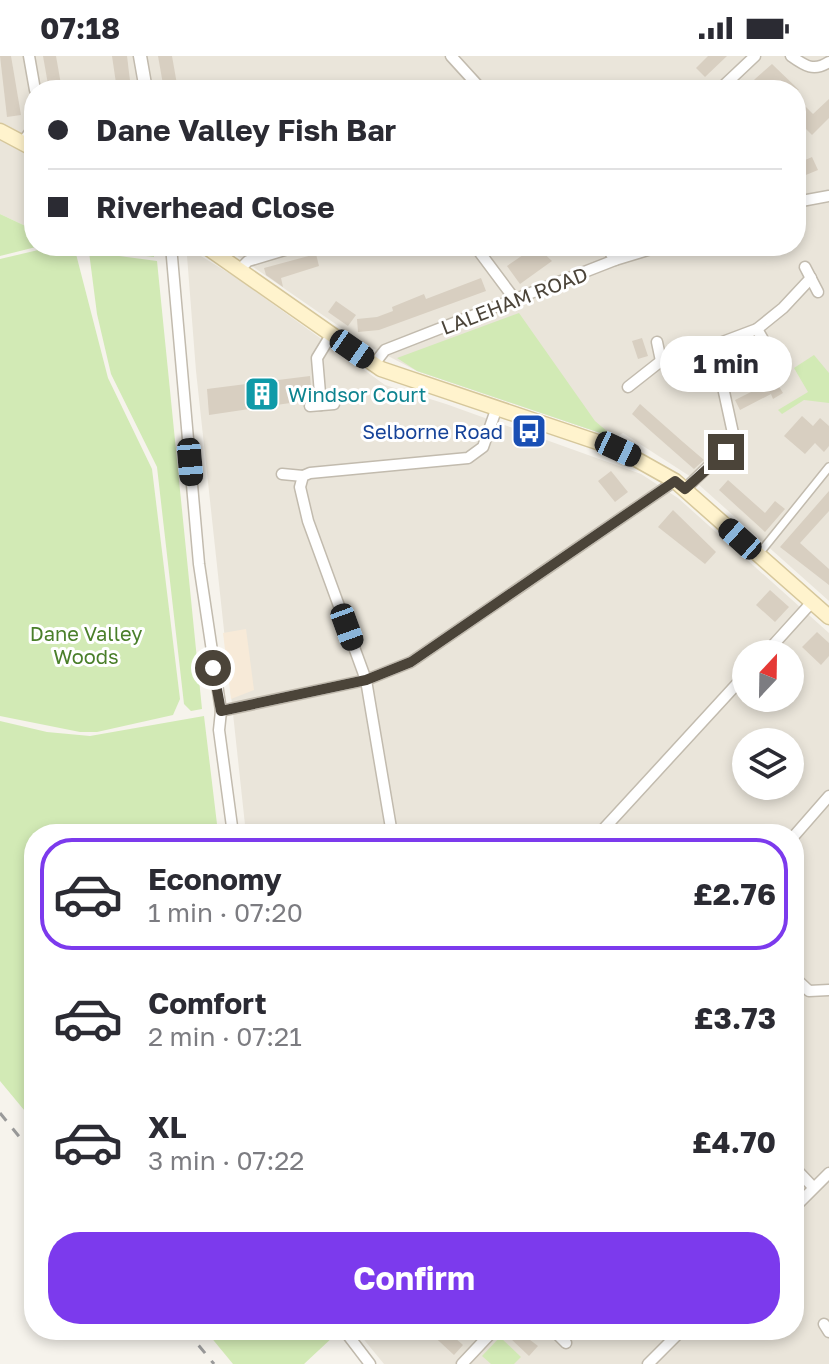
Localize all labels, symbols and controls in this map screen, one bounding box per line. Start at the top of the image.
text: 07:18 [40,10,120,46]
text: Dane Valley Fish Bar [96,112,396,148]
text: Riverhead Close [96,189,335,225]
street label: LALEHAM ROAD [437,261,591,339]
car [325,325,379,373]
callout: 1 min [660,336,792,392]
text: 1 min [693,348,759,379]
building icon: Windsor Court [243,375,281,413]
place label: Windsor Court [288,382,426,406]
bus stop icon: Selborne Road [510,412,548,450]
place label: Selborne Road [362,419,503,443]
car [591,428,645,470]
route end [708,434,744,470]
car [176,437,204,487]
car [714,514,766,564]
car [328,600,366,654]
park label: Dane Valley Woods [30,621,142,668]
north arrow [732,640,804,712]
map controls [732,640,804,800]
route start [195,650,231,686]
button: layers [732,728,804,800]
icon: car [52,858,124,930]
text: Economy [148,861,282,897]
text: £2.76 [693,876,776,912]
text: 1 min · 07:20 [148,897,303,928]
icon: car [52,982,124,1054]
text: Comfort [148,985,267,1021]
text: £3.73 [694,1000,776,1036]
text: 2 min · 07:21 [148,1021,302,1052]
icon: car [52,1106,124,1178]
text: XL [148,1109,187,1145]
text: £4.70 [692,1124,776,1160]
text: 3 min · 07:22 [148,1145,304,1176]
button: Confirm [48,1232,780,1324]

